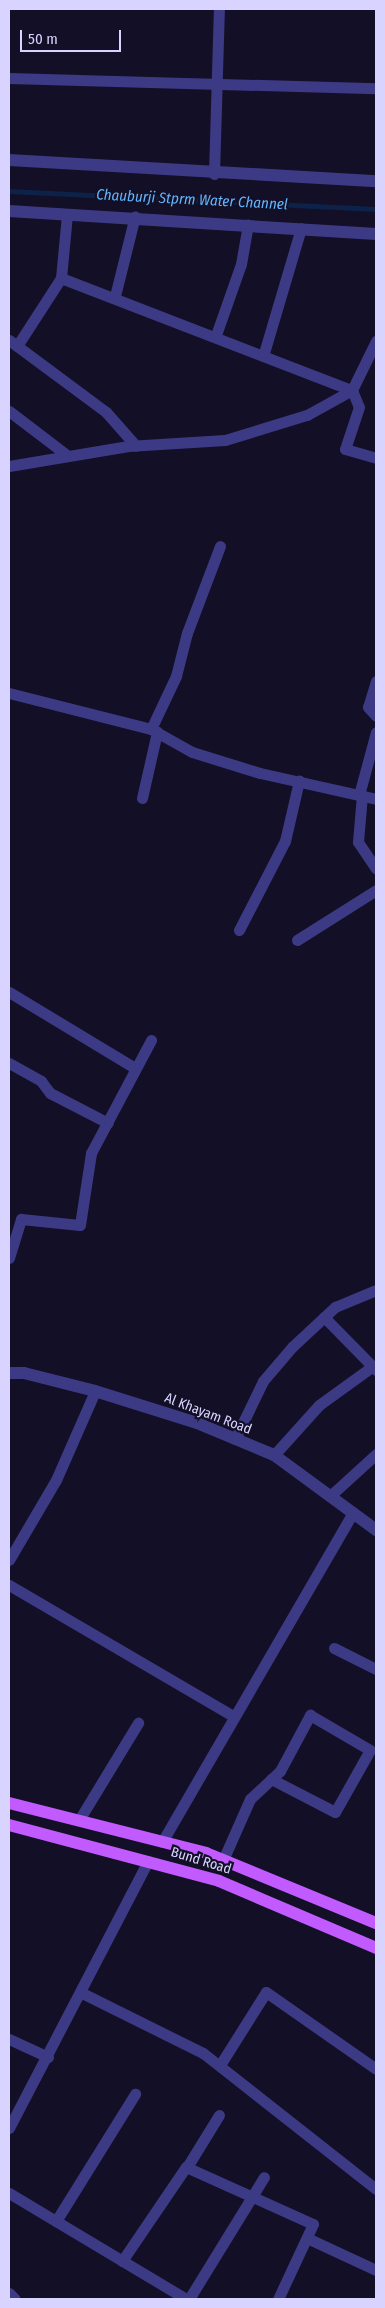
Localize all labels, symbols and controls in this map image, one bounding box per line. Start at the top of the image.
scale bar [22,20,124,52]
text: 50 m [28,30,58,48]
water label: Chauburji Stprm Water Channel [96,186,288,214]
street label: Al Khayam Road [162,1390,254,1438]
street label: Bund Road [169,1844,233,1878]

